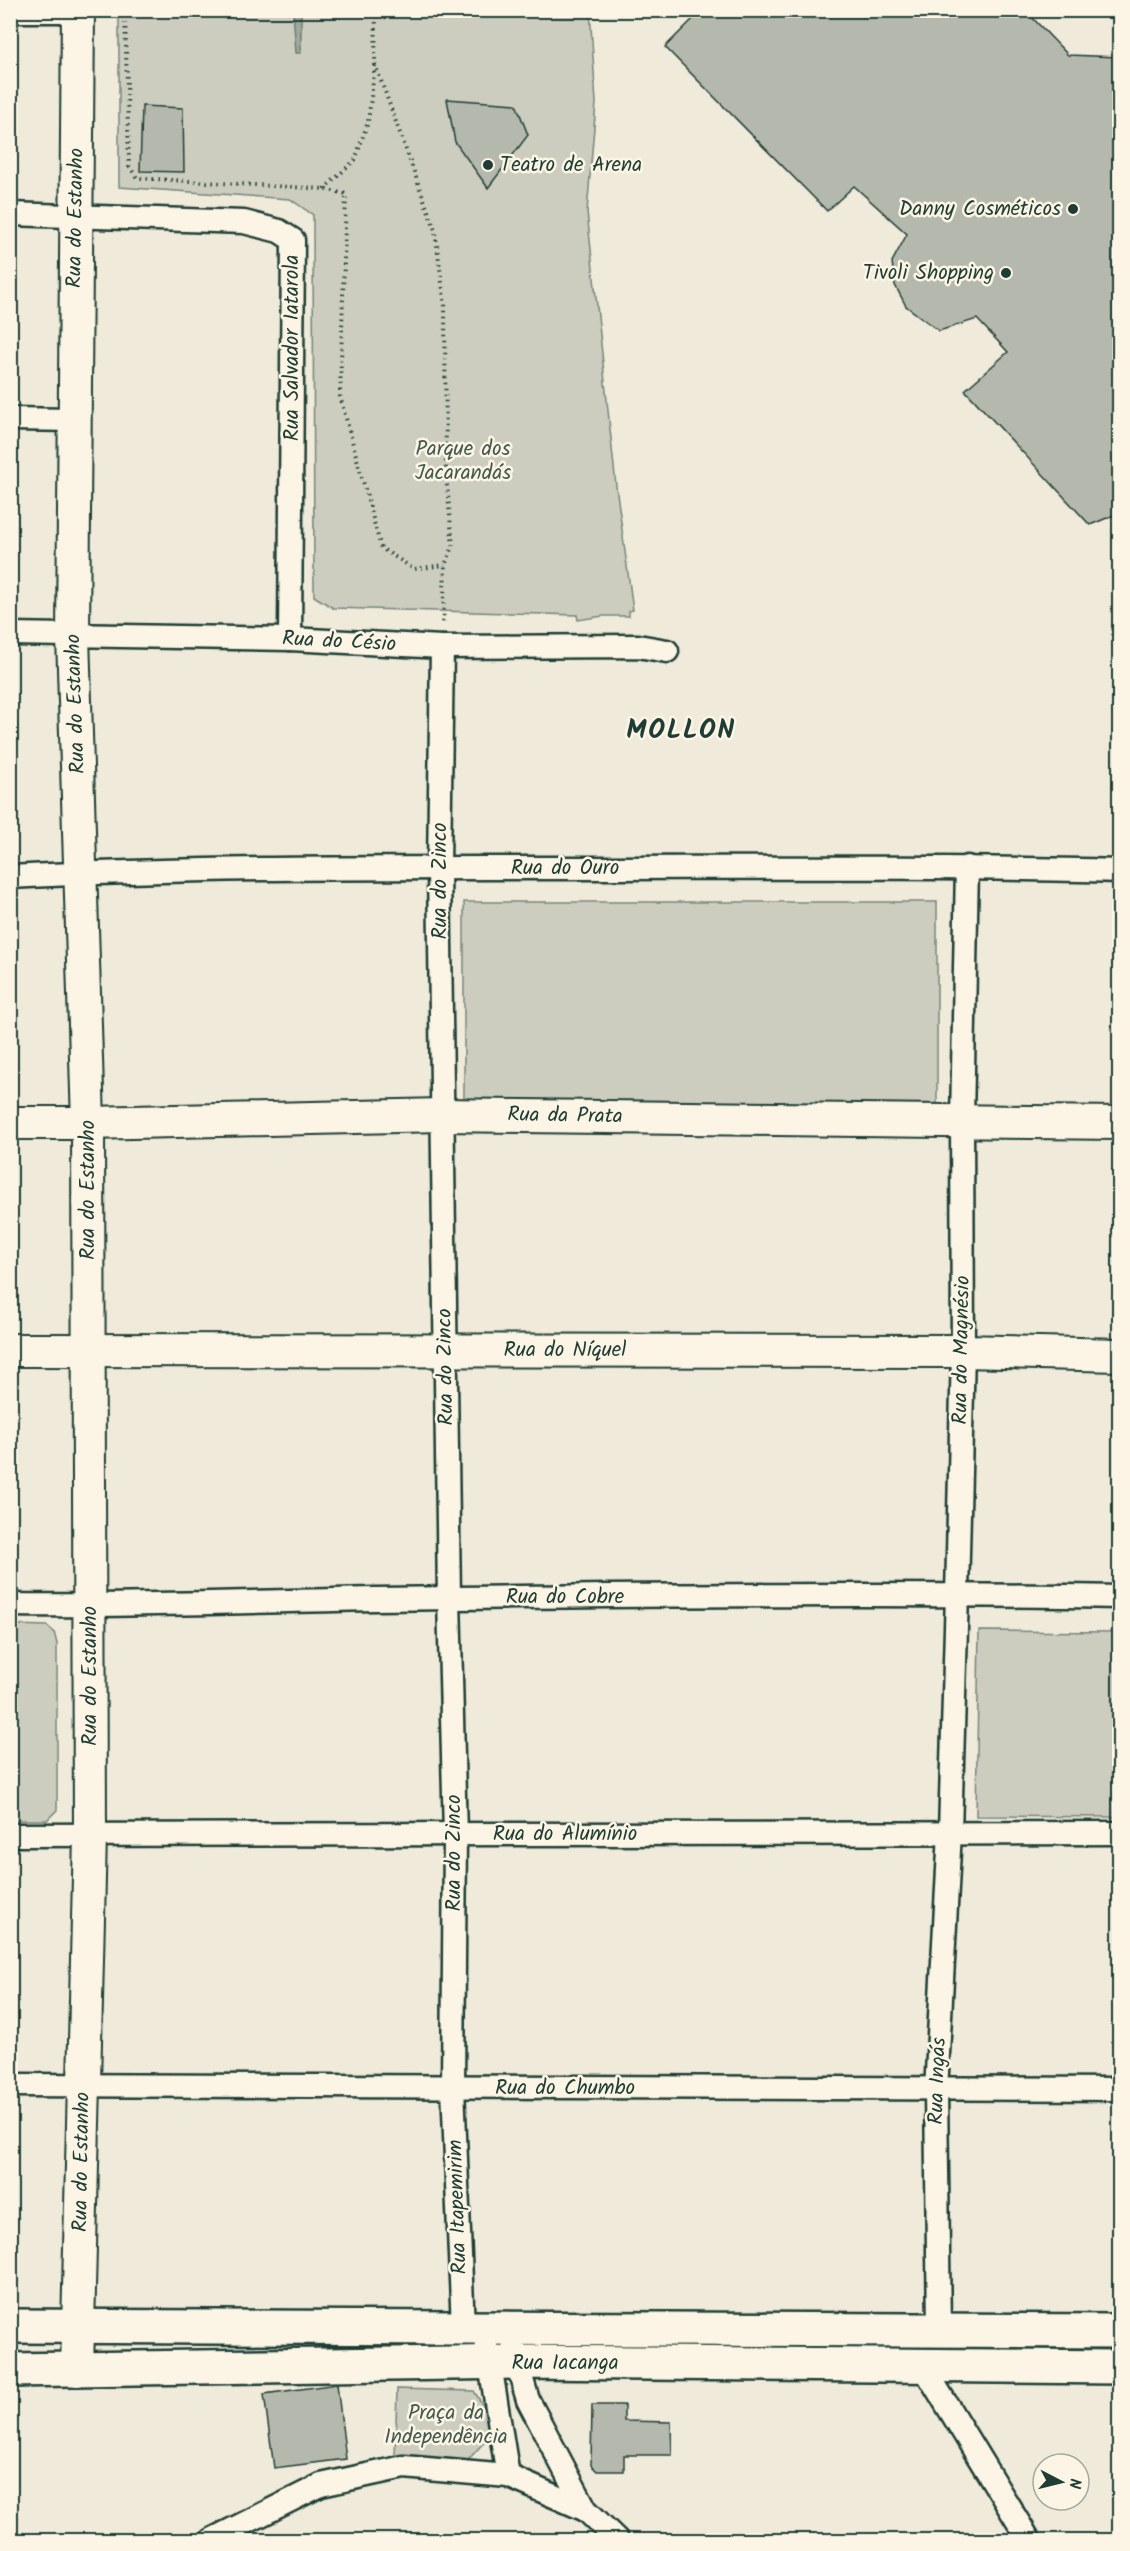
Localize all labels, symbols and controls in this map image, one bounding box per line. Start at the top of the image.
street label: Rua do Estanho [58,148,94,288]
place label: Teatro de Arena [500,149,642,182]
marker: Teatro de Arena [481,158,495,172]
place label: Danny Cosméticos [899,193,1061,226]
marker: Danny Cosméticos [1066,202,1080,216]
street label: Rua Salvador Iatarola [276,255,309,441]
place label: Tivoli Shopping [863,257,994,290]
marker: Tivoli Shopping [999,266,1013,280]
park label: Parque dos Jacarandás [415,433,511,490]
street label: Rua do Césio [281,623,397,661]
street label: Rua do Estanho [57,633,95,775]
district label: MOLLON [626,709,736,752]
street label: Rua do Zinco [424,822,457,940]
street label: Rua do Ouro [511,852,619,885]
street label: Rua da Prata [507,1098,623,1134]
street label: Rua do Estanho [72,1120,105,1260]
street label: Rua do Magnésio [944,1275,980,1425]
street label: Rua do Zinco [428,1308,464,1426]
street label: Rua do Níquel [504,1334,626,1367]
street label: Rua do Cobre [506,1581,625,1614]
street label: Rua do Estanho [74,1606,107,1746]
street label: Rua do Zinco [438,1794,471,1912]
street label: Rua do Alumínio [493,1818,637,1851]
street label: Rua Ingás [920,2037,956,2125]
street label: Rua do Chumbo [495,2072,635,2105]
street label: Rua do Estanho [64,2092,100,2232]
street label: Rua Itapemirim [439,2139,477,2275]
street label: Rua Iacanga [511,2347,619,2380]
park label: Praça da Independência [384,2397,508,2454]
north arrow [1031,2452,1091,2512]
text: N [1061,2477,1087,2490]

